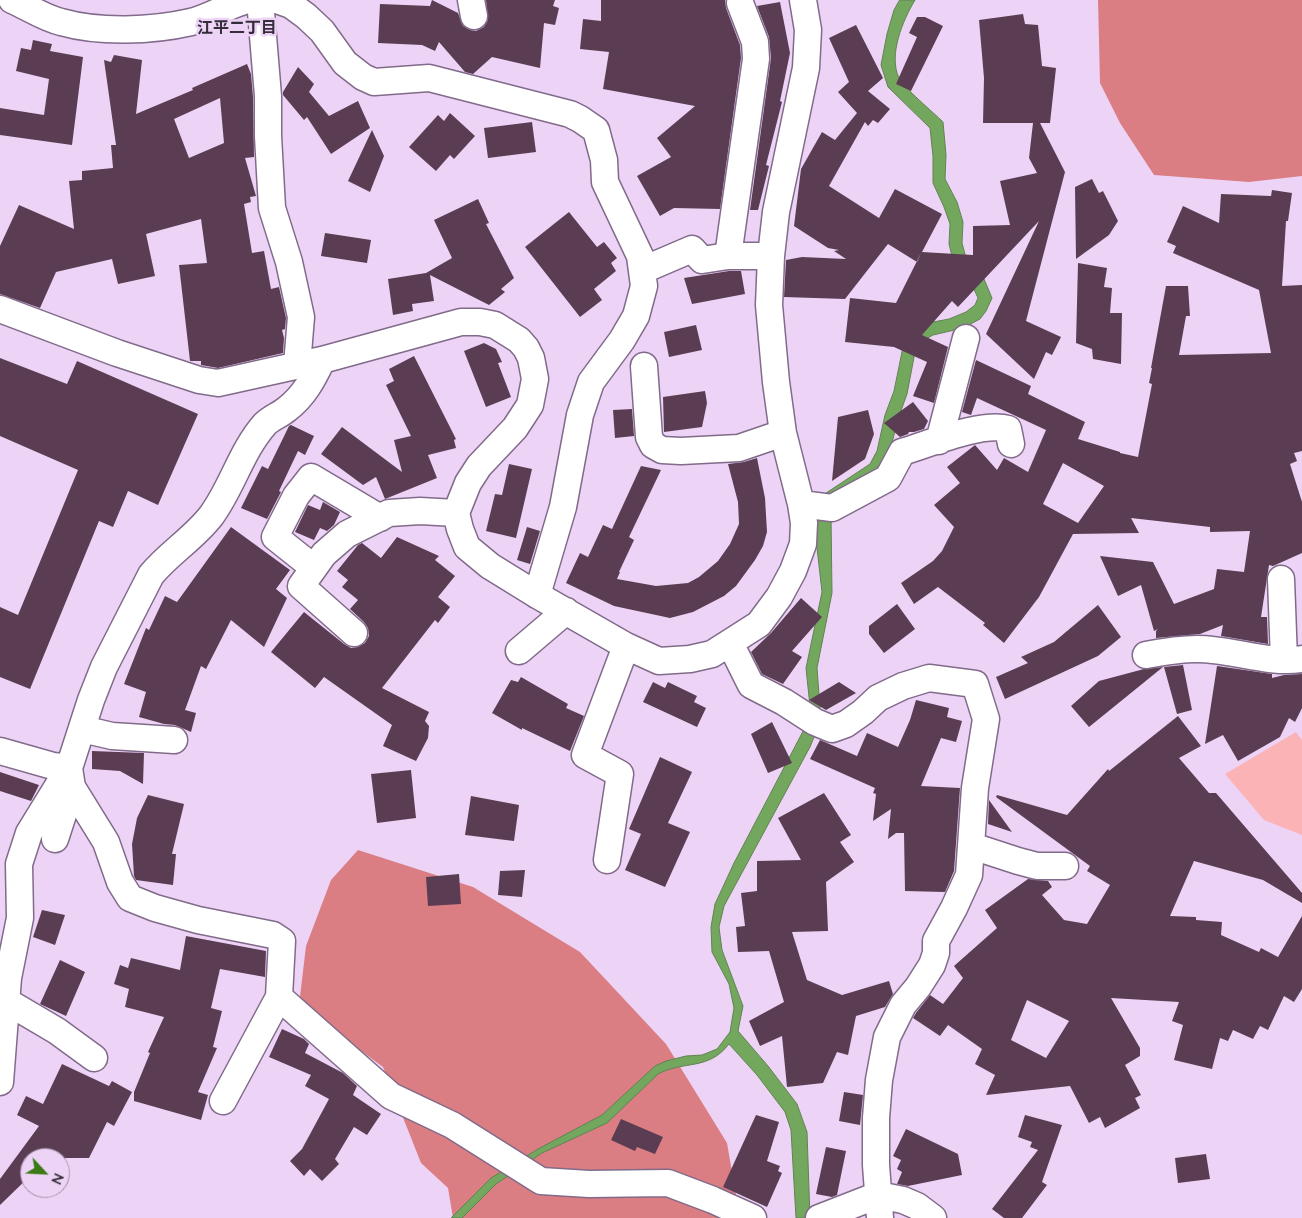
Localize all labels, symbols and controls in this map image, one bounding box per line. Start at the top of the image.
district label: 江平二丁目 [197,18,277,38]
north arrow [20,1148,70,1198]
text: N [47,1170,68,1188]

